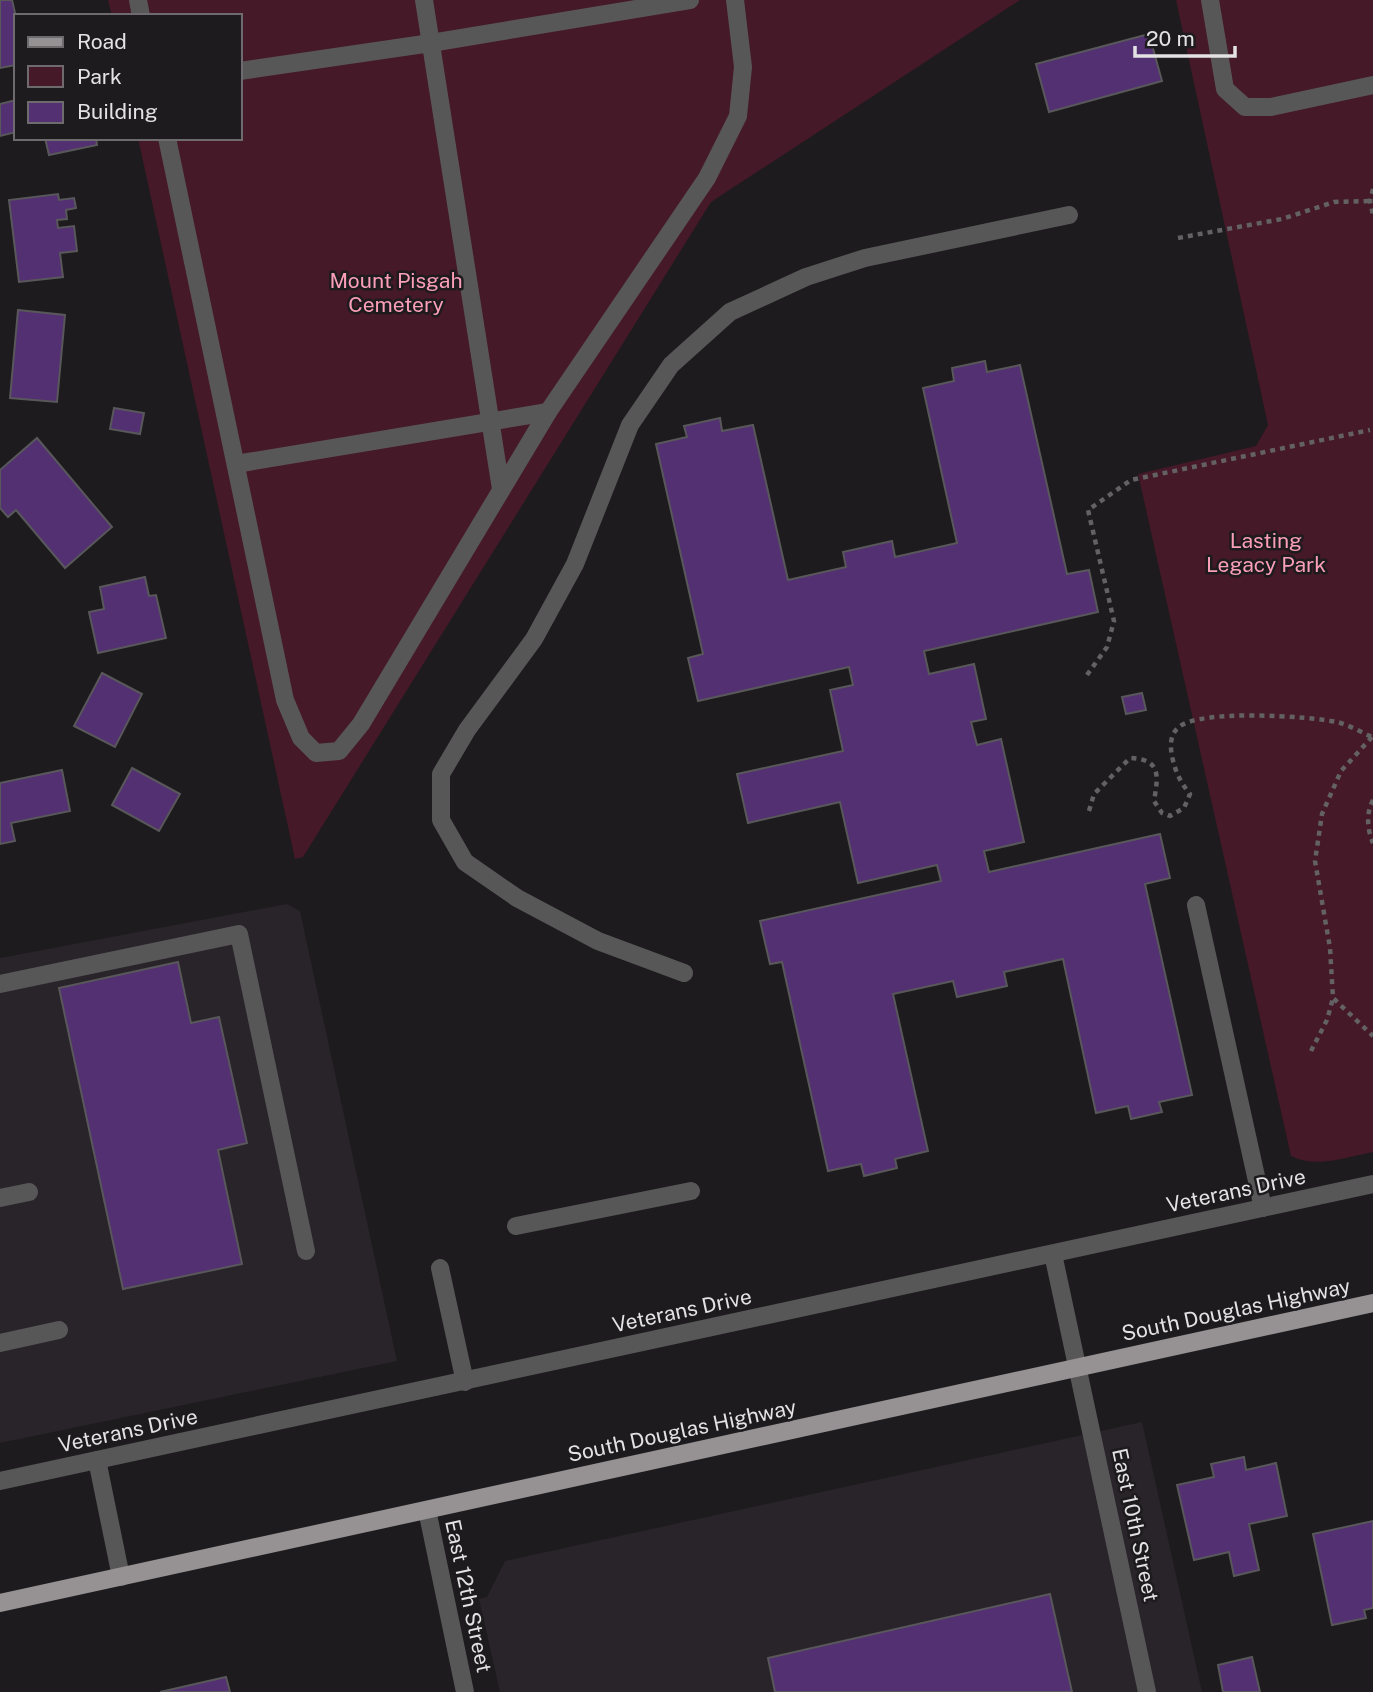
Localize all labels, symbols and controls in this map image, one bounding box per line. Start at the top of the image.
legend [14,14,242,140]
scale bar [1135,14,1235,58]
text: 20 m [1146,26,1195,51]
text: Road [77,29,127,54]
text: Park [77,64,122,89]
text: Building [77,99,158,124]
park label: Mount Pisgah Cemetery [329,268,463,317]
park label: Lasting Legacy Park [1206,528,1326,577]
street label: Veterans Drive [1164,1164,1308,1217]
street label: South Douglas Highway [1119,1273,1353,1346]
street label: Veterans Drive [610,1284,754,1337]
street label: South Douglas Highway [565,1394,799,1467]
street label: Veterans Drive [56,1404,200,1457]
street label: East 10th Street [1107,1446,1164,1604]
street label: East 12th Street [440,1517,497,1675]

